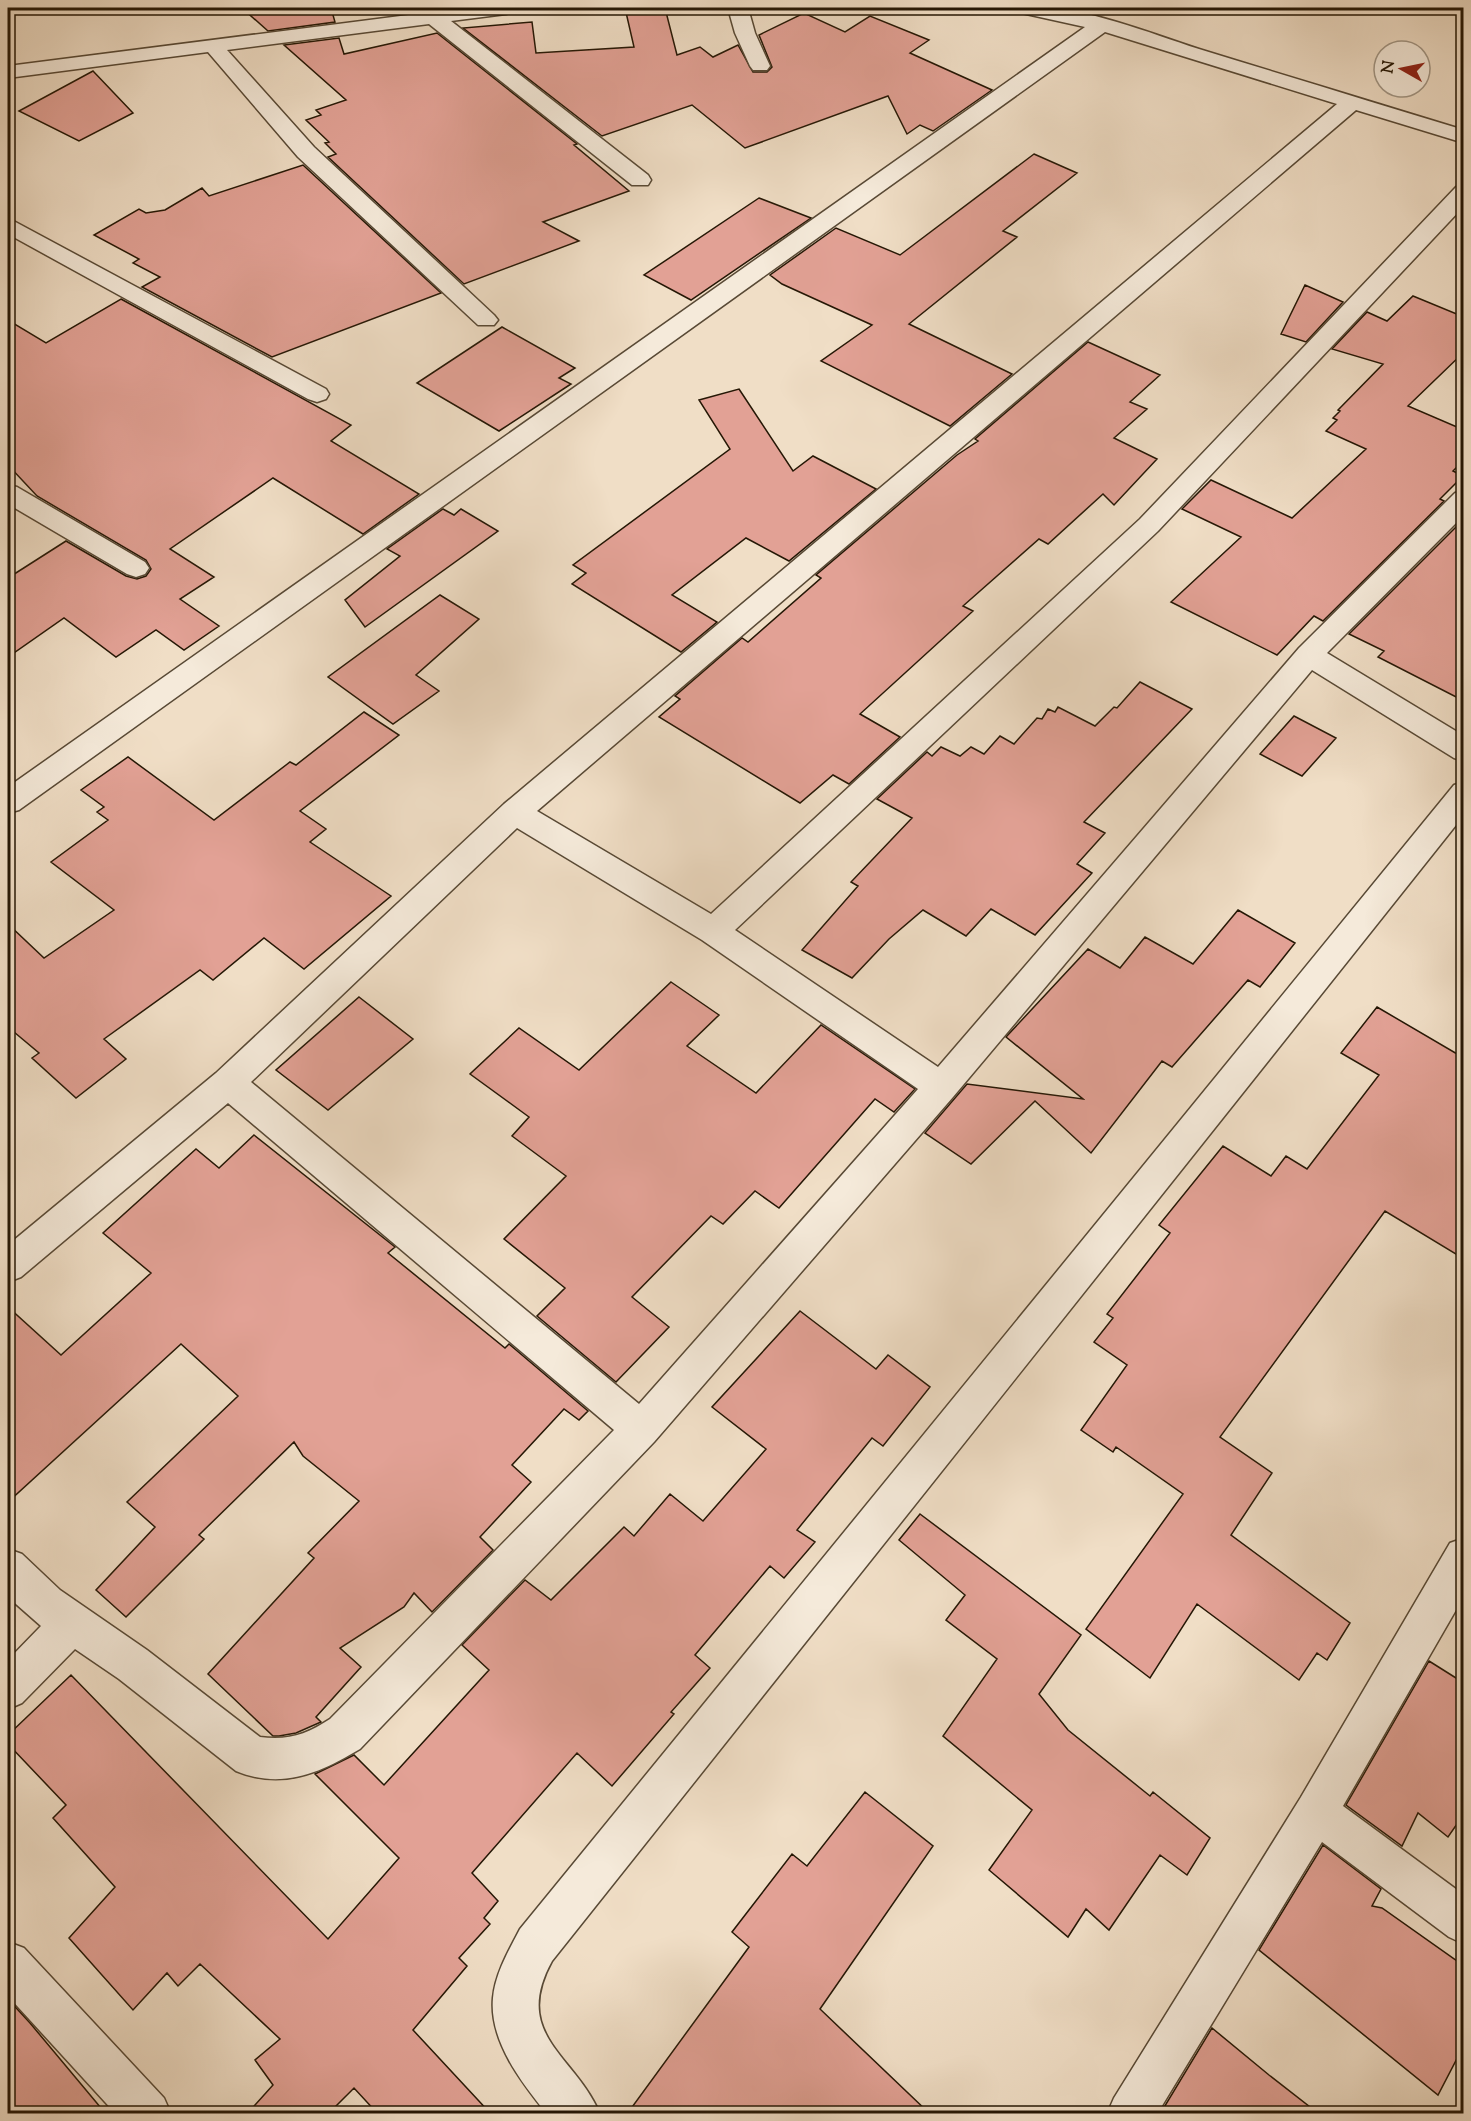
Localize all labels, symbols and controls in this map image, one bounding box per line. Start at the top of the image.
north arrow [1372,39,1432,99]
text: N [1377,59,1402,75]

